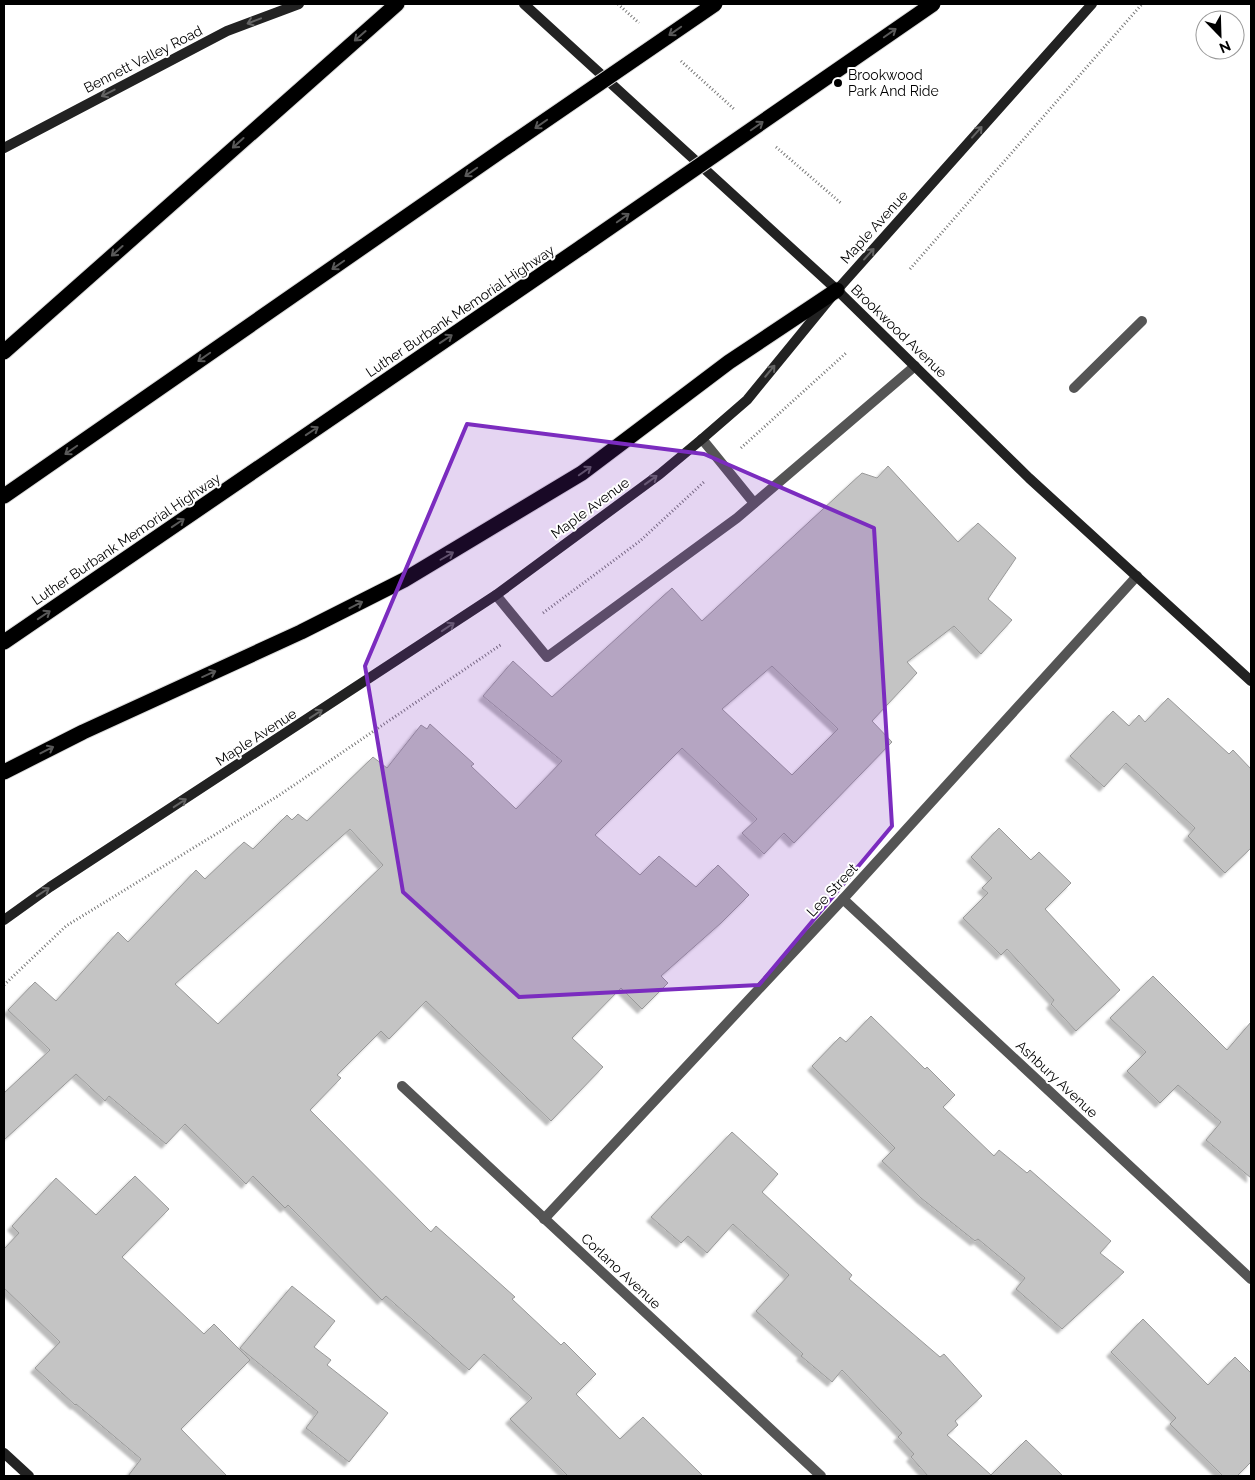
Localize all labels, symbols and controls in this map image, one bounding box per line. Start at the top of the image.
north arrow [1195,10,1245,60]
one-way arrow [247,17,262,26]
street label: Bennett Valley Road [81,22,205,96]
one-way arrow [668,26,682,36]
one-way arrow [883,28,897,38]
one-way arrow [354,30,367,41]
text: N [1217,38,1233,56]
place label: Brookwood Park And Ride [848,67,939,99]
marker: Brookwood Park And Ride [832,77,844,89]
one-way arrow [101,88,116,98]
one-way arrow [534,119,548,129]
one-way arrow [749,121,763,131]
one-way arrow [972,126,983,139]
one-way arrow [232,137,245,148]
one-way arrow [464,167,478,177]
street label: Maple Avenue [837,187,911,267]
one-way arrow [616,213,630,223]
street label: Luther Burbank Memorial Highway [363,242,558,380]
one-way arrow [110,245,123,257]
one-way arrow [864,247,875,260]
one-way arrow [331,260,345,270]
street label: Brookwood Avenue [848,281,950,381]
one-way arrow [439,334,453,345]
one-way arrow [197,352,211,362]
one-way arrow [765,365,776,378]
one-way arrow [305,426,319,436]
one-way arrow [64,445,78,455]
one-way arrow [578,465,592,476]
street label: Luther Burbank Memorial Highway [29,470,224,608]
street label: Maple Avenue [548,474,632,542]
one-way arrow [644,475,657,486]
one-way arrow [171,518,185,528]
one-way arrow [439,550,453,560]
one-way arrow [349,600,364,610]
one-way arrow [37,610,51,620]
one-way arrow [441,622,455,632]
one-way arrow [201,668,216,678]
street label: Maple Avenue [213,705,299,769]
one-way arrow [309,709,323,720]
one-way arrow [39,745,54,754]
one-way arrow [172,798,186,808]
street label: Lee Street [803,860,861,920]
one-way arrow [36,887,50,897]
street label: Ashbury Avenue [1013,1037,1101,1121]
street label: Corlano Avenue [578,1230,664,1312]

